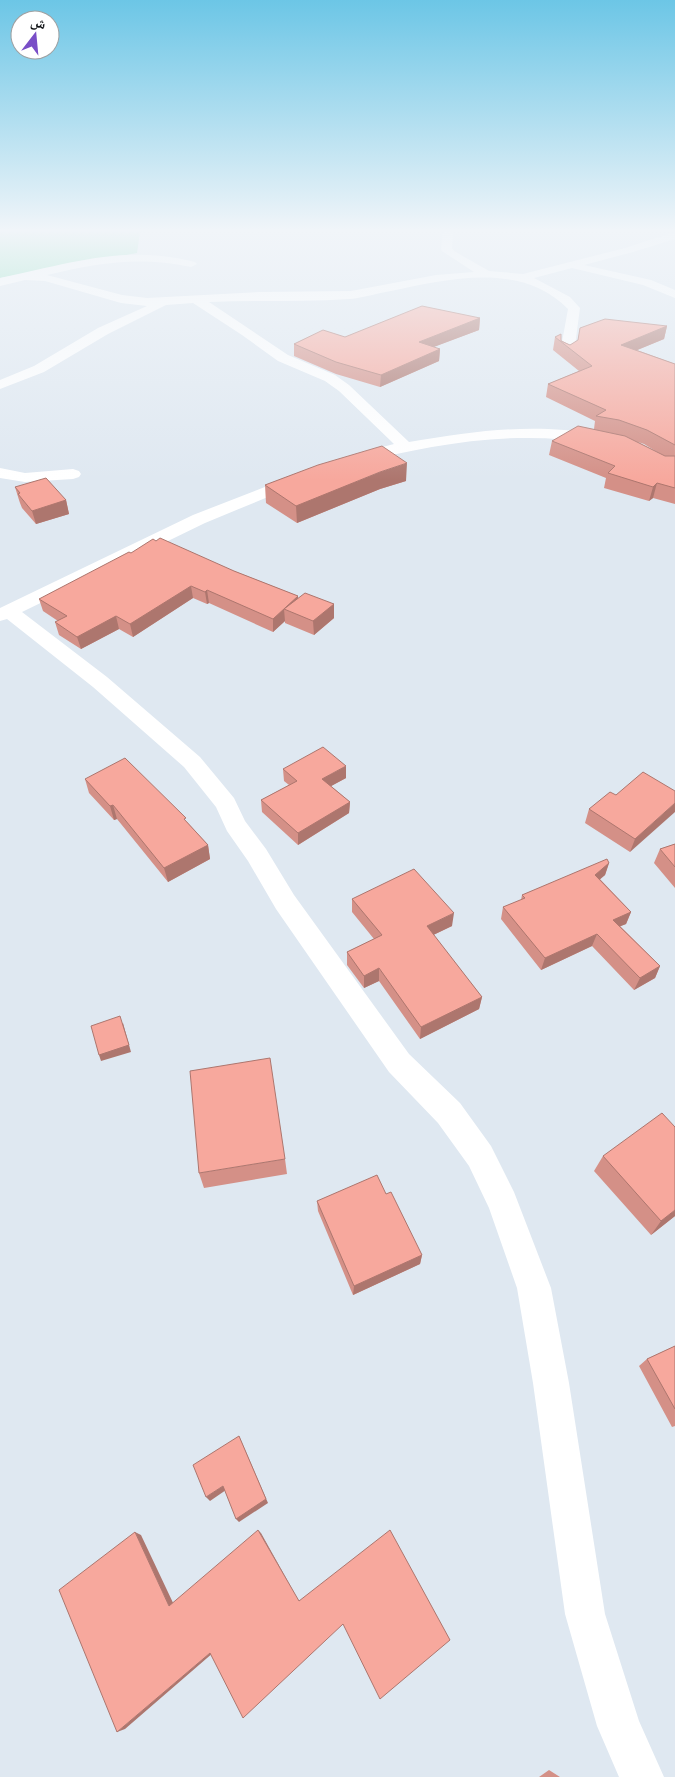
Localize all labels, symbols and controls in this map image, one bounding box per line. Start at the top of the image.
north arrow [10,10,60,60]
text: ش [29,13,48,33]

